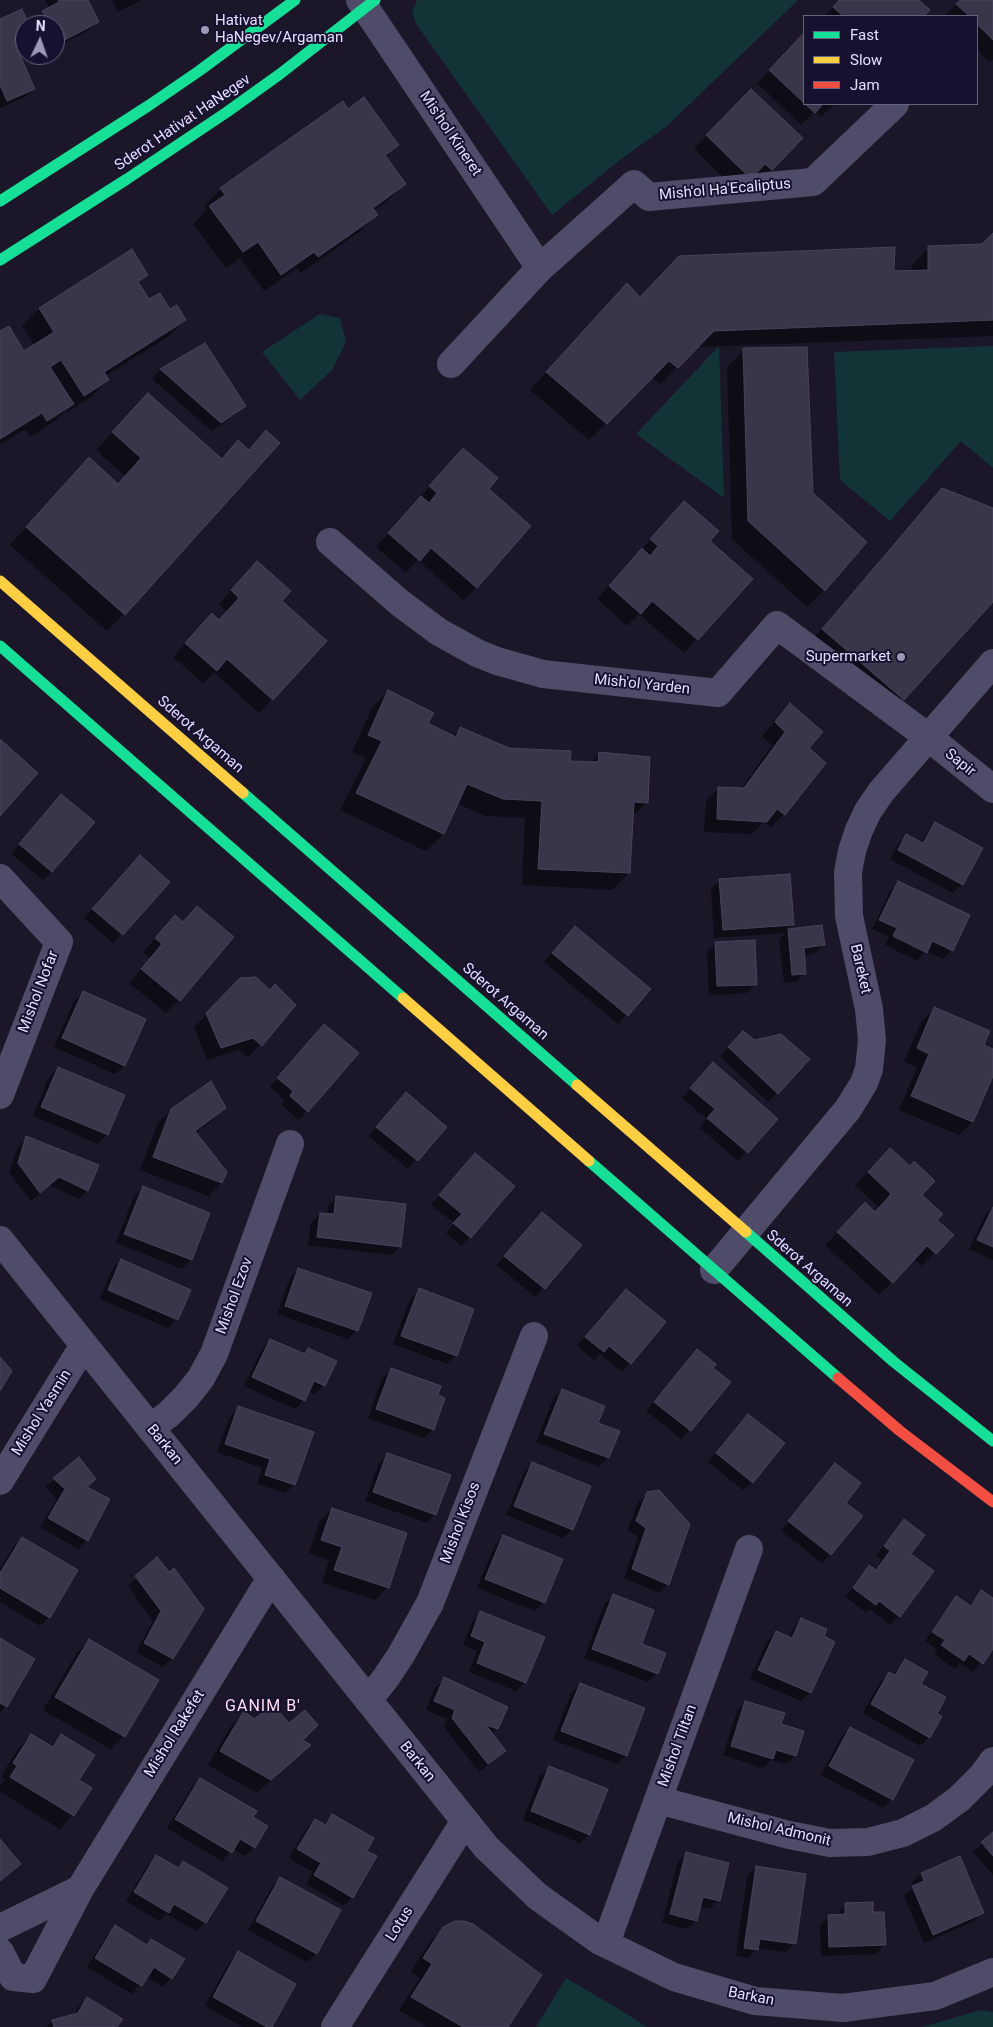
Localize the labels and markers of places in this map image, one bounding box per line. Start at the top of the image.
place label: Hativat HaNegev/Argaman [215,12,343,47]
marker: Hativat HaNegev/Argaman [199,24,211,36]
place label: Supermarket [806,648,891,666]
marker: Supermarket [895,651,907,663]

